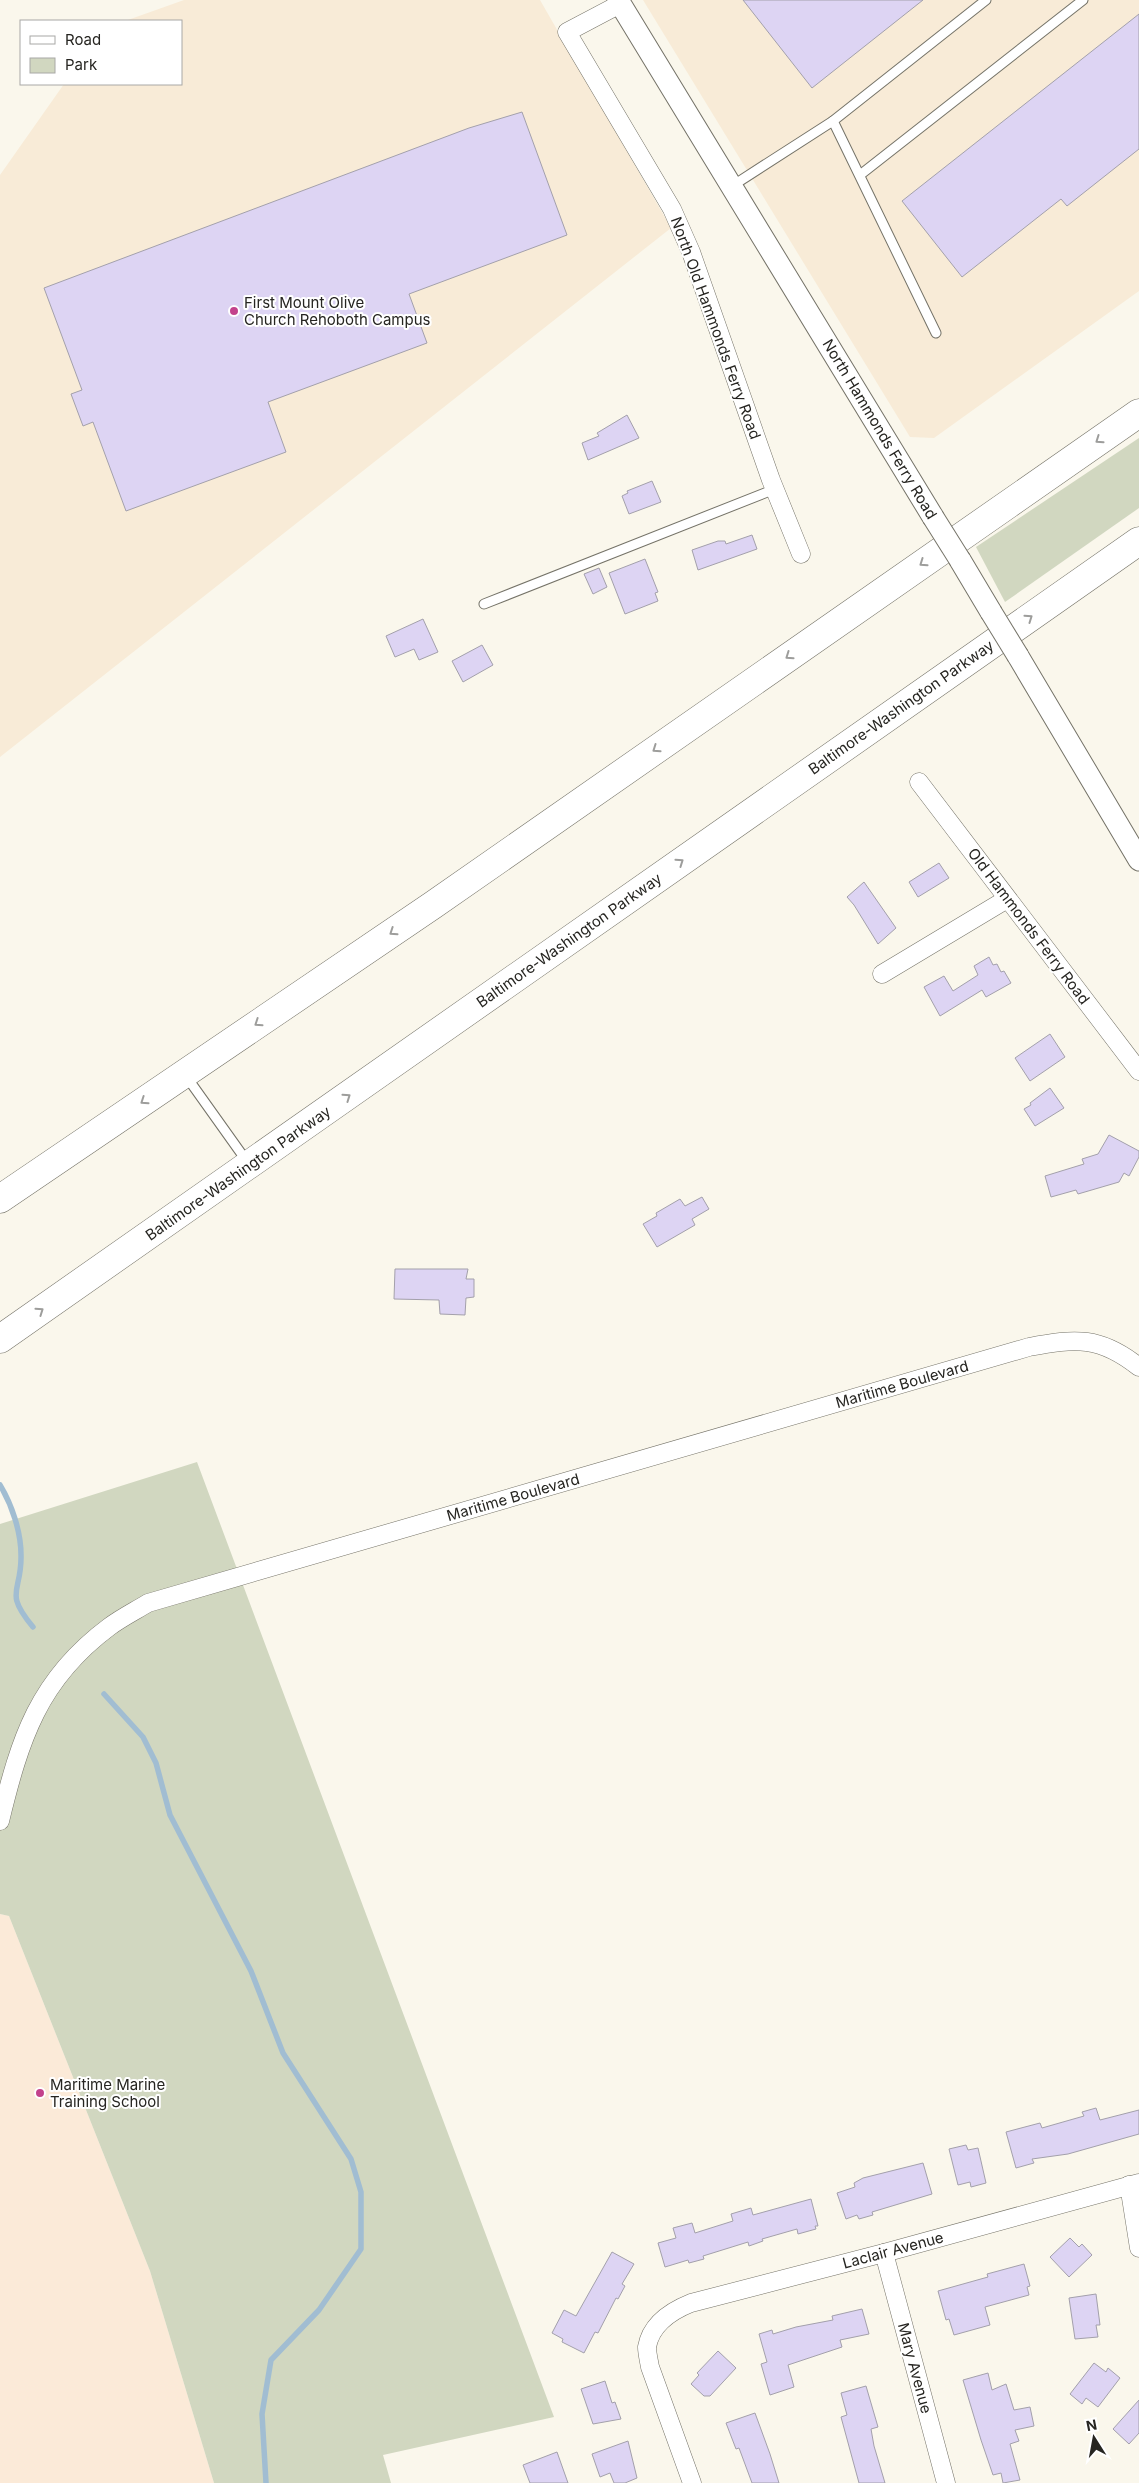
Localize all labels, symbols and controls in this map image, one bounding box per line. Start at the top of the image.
legend [20,20,182,85]
text: Road [65,30,101,49]
text: Park [65,55,98,74]
street label: North Old Hammonds Ferry Road [667,214,765,442]
place label: First Mount Olive Church Rehoboth Campus [244,293,431,329]
marker: First Mount Olive Church Rehoboth Campus [228,305,240,317]
street label: North Hammonds Ferry Road [819,335,941,523]
one-way arrow [1095,434,1105,443]
one-way arrow [919,557,928,566]
one-way arrow [1024,614,1033,624]
street label: Baltimore-Washington Parkway [805,635,998,778]
one-way arrow [786,650,795,659]
one-way arrow [652,743,662,752]
street label: Old Hammonds Ferry Road [964,844,1094,1008]
one-way arrow [674,859,684,868]
street label: Baltimore-Washington Parkway [473,868,666,1011]
one-way arrow [389,926,399,935]
one-way arrow [255,1017,264,1027]
one-way arrow [341,1094,351,1103]
one-way arrow [141,1095,150,1104]
street label: Baltimore-Washington Parkway [142,1101,335,1244]
one-way arrow [34,1308,44,1317]
street label: Maritime Boulevard [833,1356,971,1412]
street label: Maritime Boulevard [444,1469,582,1525]
place label: Maritime Marine Training School [50,2075,165,2111]
marker: Maritime Marine Training School [34,2087,46,2099]
street label: Laclair Avenue [840,2227,946,2273]
street label: Mary Avenue [894,2321,936,2415]
north arrow [1069,2413,1119,2463]
text: N [1085,2415,1098,2434]

